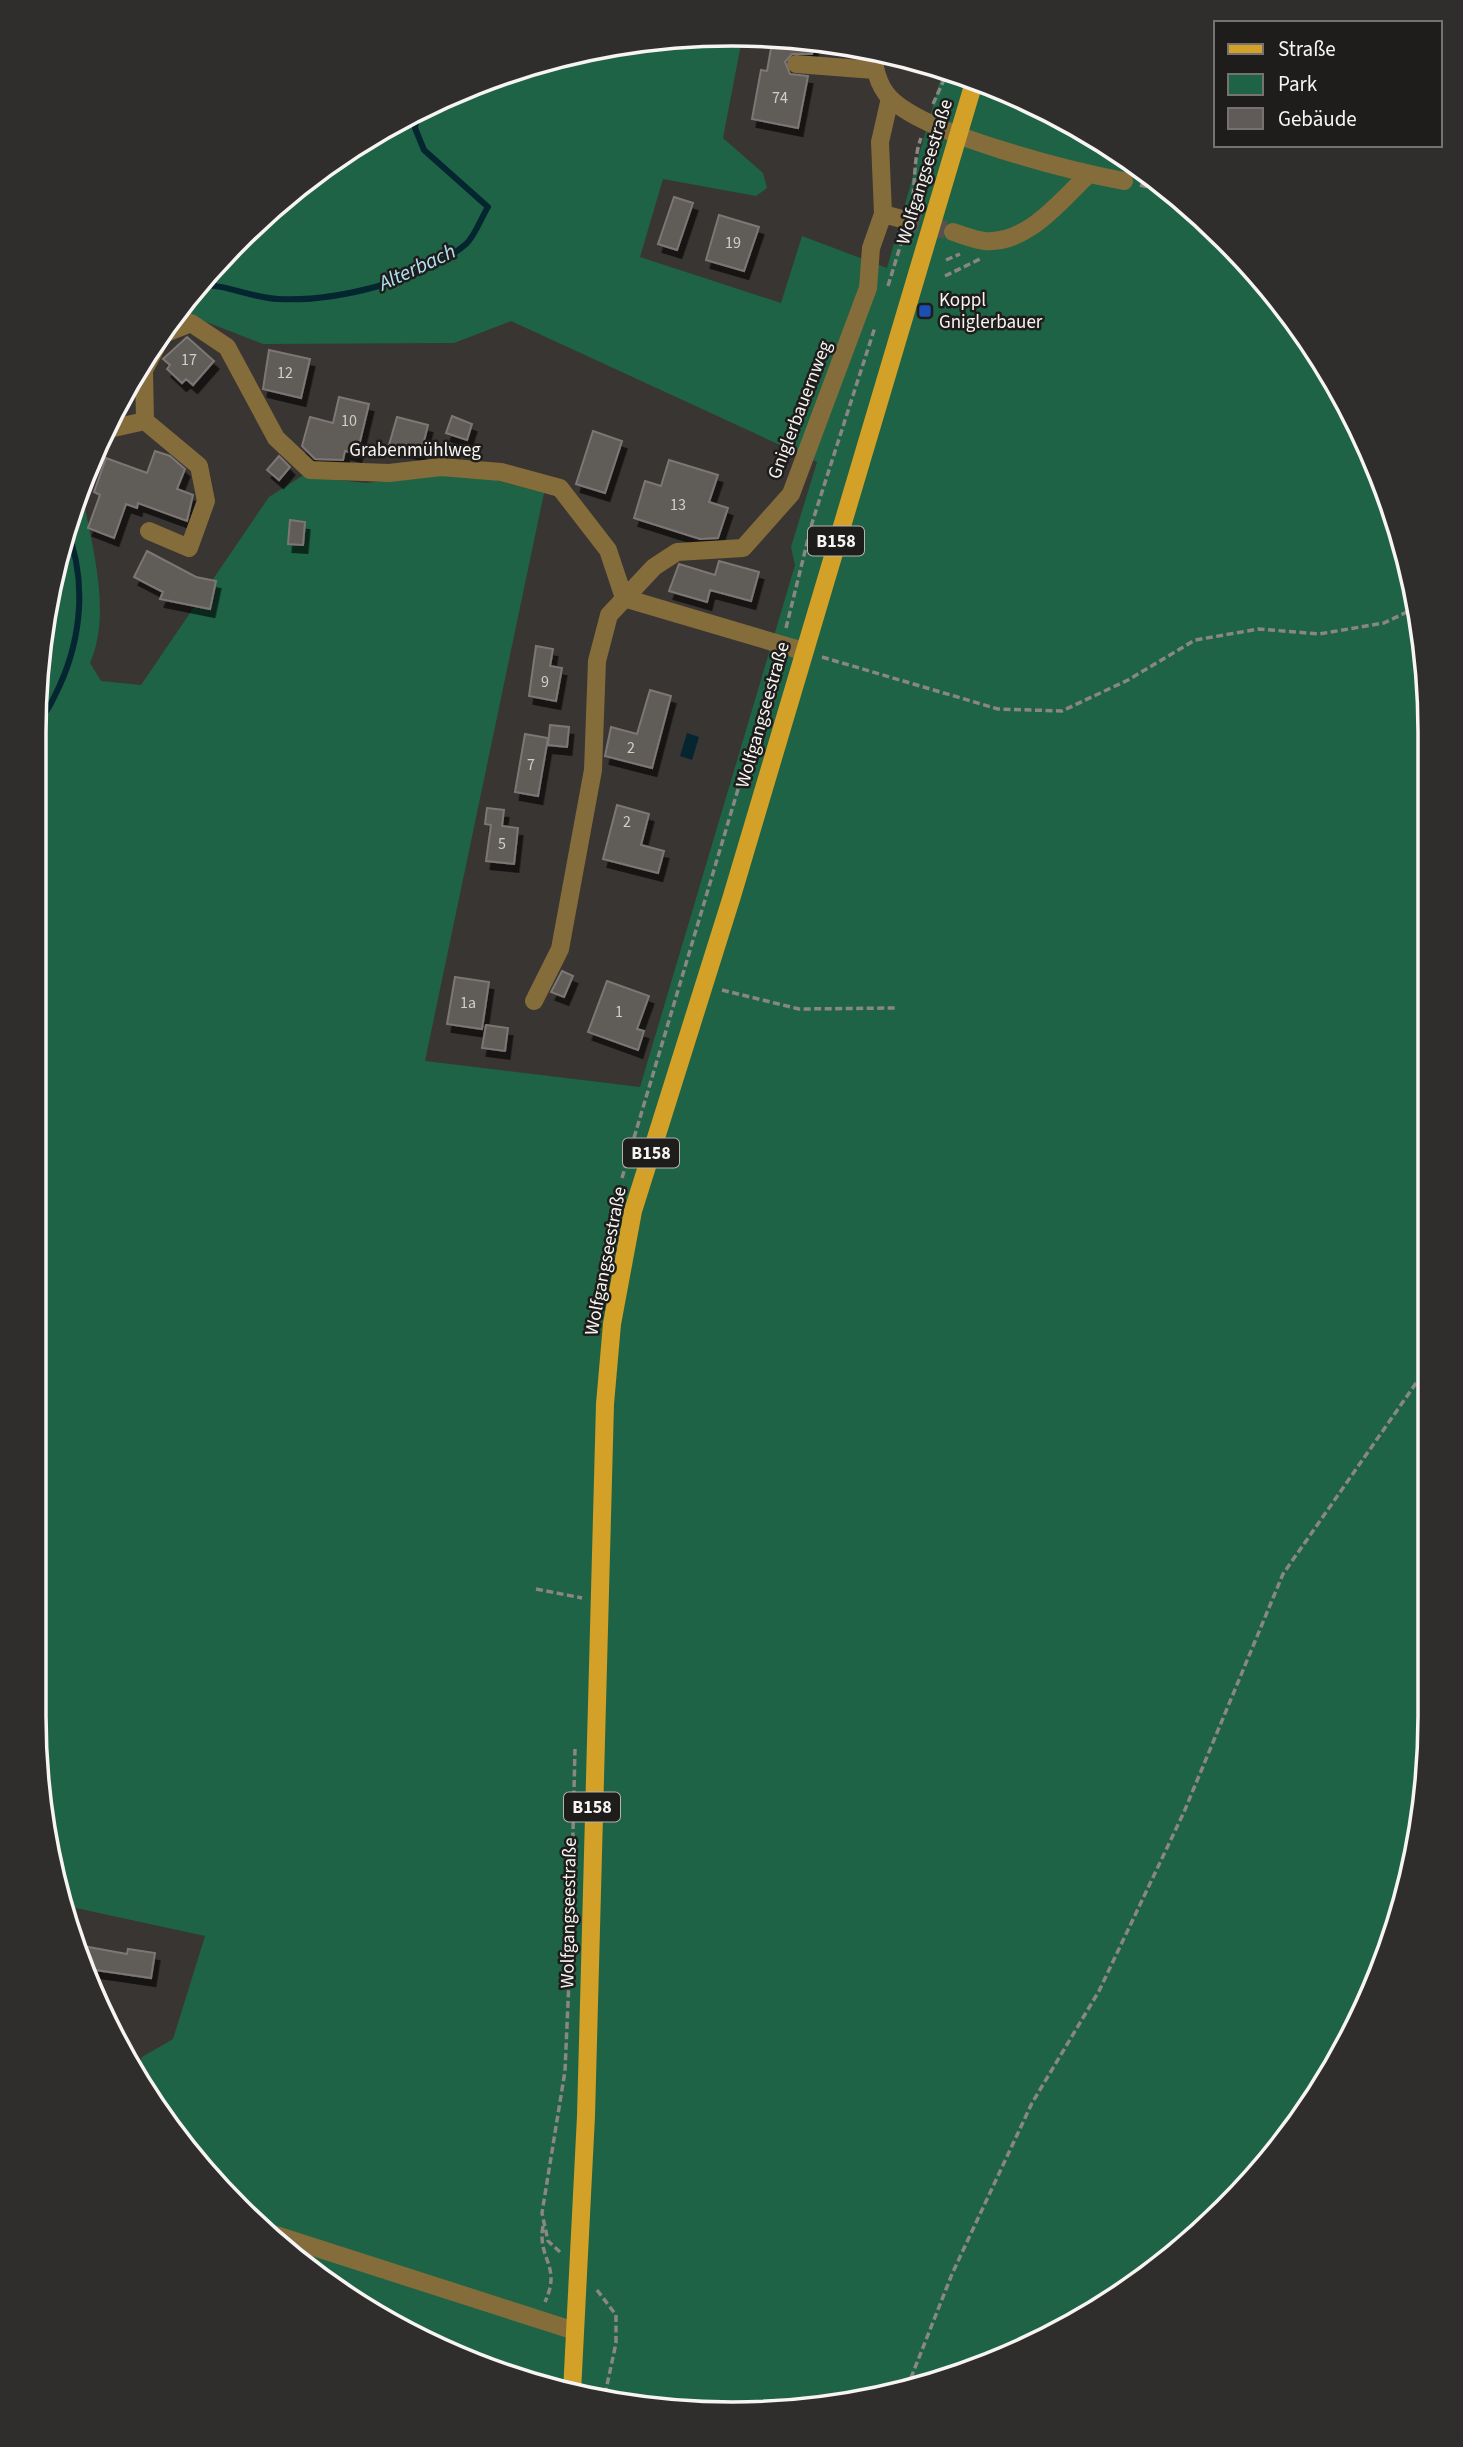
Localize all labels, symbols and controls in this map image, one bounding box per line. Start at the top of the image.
legend [1214,21,1442,147]
text: Straße [1278,34,1336,64]
text: Park [1278,69,1318,99]
house number: 74 [772,87,788,109]
street label: Wolfgangseestraße [890,96,960,248]
text: Gebäude [1278,104,1357,134]
house number: 19 [725,232,741,254]
water label: Alterbach [372,236,461,299]
place label: Koppl Gniglerbauer [939,287,1043,336]
marker: Koppl Gniglerbauer [917,303,933,319]
street label: Gniglerbauernweg [761,337,839,483]
house number: 17 [181,349,197,371]
house number: 12 [277,362,293,384]
house number: 10 [341,410,357,432]
street label: Grabenmühlweg [349,437,481,464]
house number: 13 [670,494,686,516]
road number: B158 [808,526,864,556]
street label: Wolfgangseestraße [729,639,797,791]
house number: 9 [541,671,549,693]
house number: 2 [627,737,635,759]
house number: 7 [527,754,535,776]
house number: 2 [623,811,631,833]
house number: 5 [498,833,506,855]
house number: 1a [460,992,476,1014]
house number: 1 [615,1001,623,1023]
road number: B158 [623,1138,679,1168]
street label: Wolfgangseestraße [578,1184,634,1338]
road number: B158 [564,1793,620,1822]
street label: Wolfgangseestraße [554,1837,584,1989]

